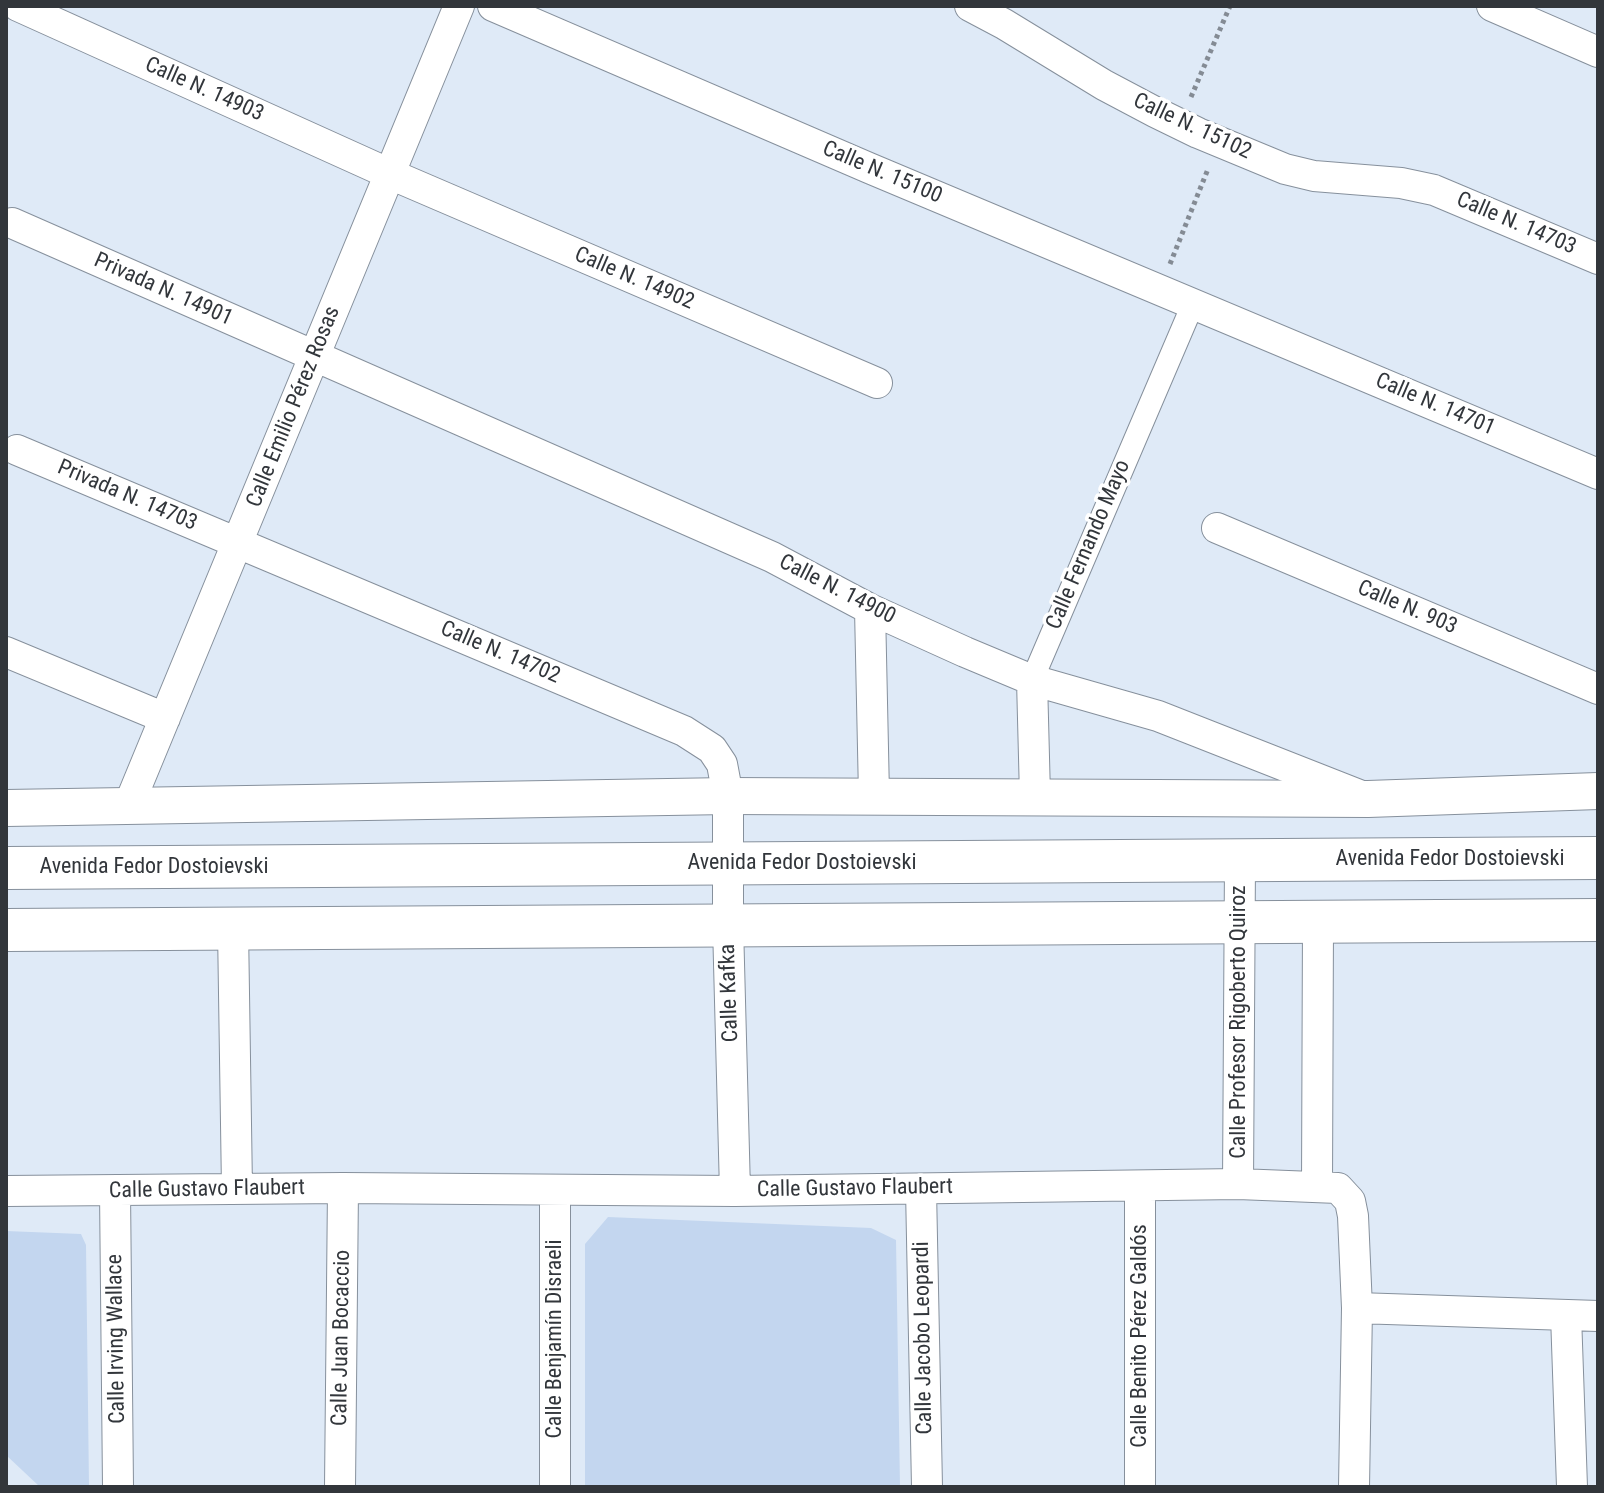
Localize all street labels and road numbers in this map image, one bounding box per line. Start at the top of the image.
street label: Calle N. 14903 [141,52,267,128]
street label: Calle N. 15102 [1129,88,1255,166]
street label: Calle N. 15100 [818,136,946,210]
street label: Calle N. 14703 [1452,187,1580,261]
street label: Calle N. 14902 [570,242,698,316]
street label: Privada N. 14901 [90,248,236,332]
street label: Calle Emilio Pérez Rosas [242,303,346,511]
street label: Calle N. 14701 [1371,368,1499,442]
street label: Privada N. 14703 [53,455,201,537]
street label: Calle Fernando Mayo [1041,456,1137,634]
street label: Calle N. 14900 [774,549,900,631]
street label: Calle N. 903 [1353,575,1461,641]
street label: Calle N. 14702 [436,616,564,690]
street label: Avenida Fedor Dostoievski [1336,846,1564,872]
street label: Avenida Fedor Dostoievski [688,850,916,876]
street label: Avenida Fedor Dostoievski [40,854,268,880]
street label: Calle Profesor Rigoberto Quiroz [1226,885,1252,1159]
street label: Calle Kafka [715,943,745,1043]
street label: Calle Gustavo Flaubert [757,1174,953,1204]
street label: Calle Gustavo Flaubert [109,1175,305,1205]
street label: Calle Benito Pérez Galdós [1127,1224,1153,1448]
street label: Calle Benjamín Disraeli [542,1239,568,1439]
street label: Calle Jacobo Leopardi [909,1241,939,1435]
street label: Calle Juan Bocaccio [327,1250,357,1426]
street label: Calle Irving Wallace [102,1254,132,1424]

